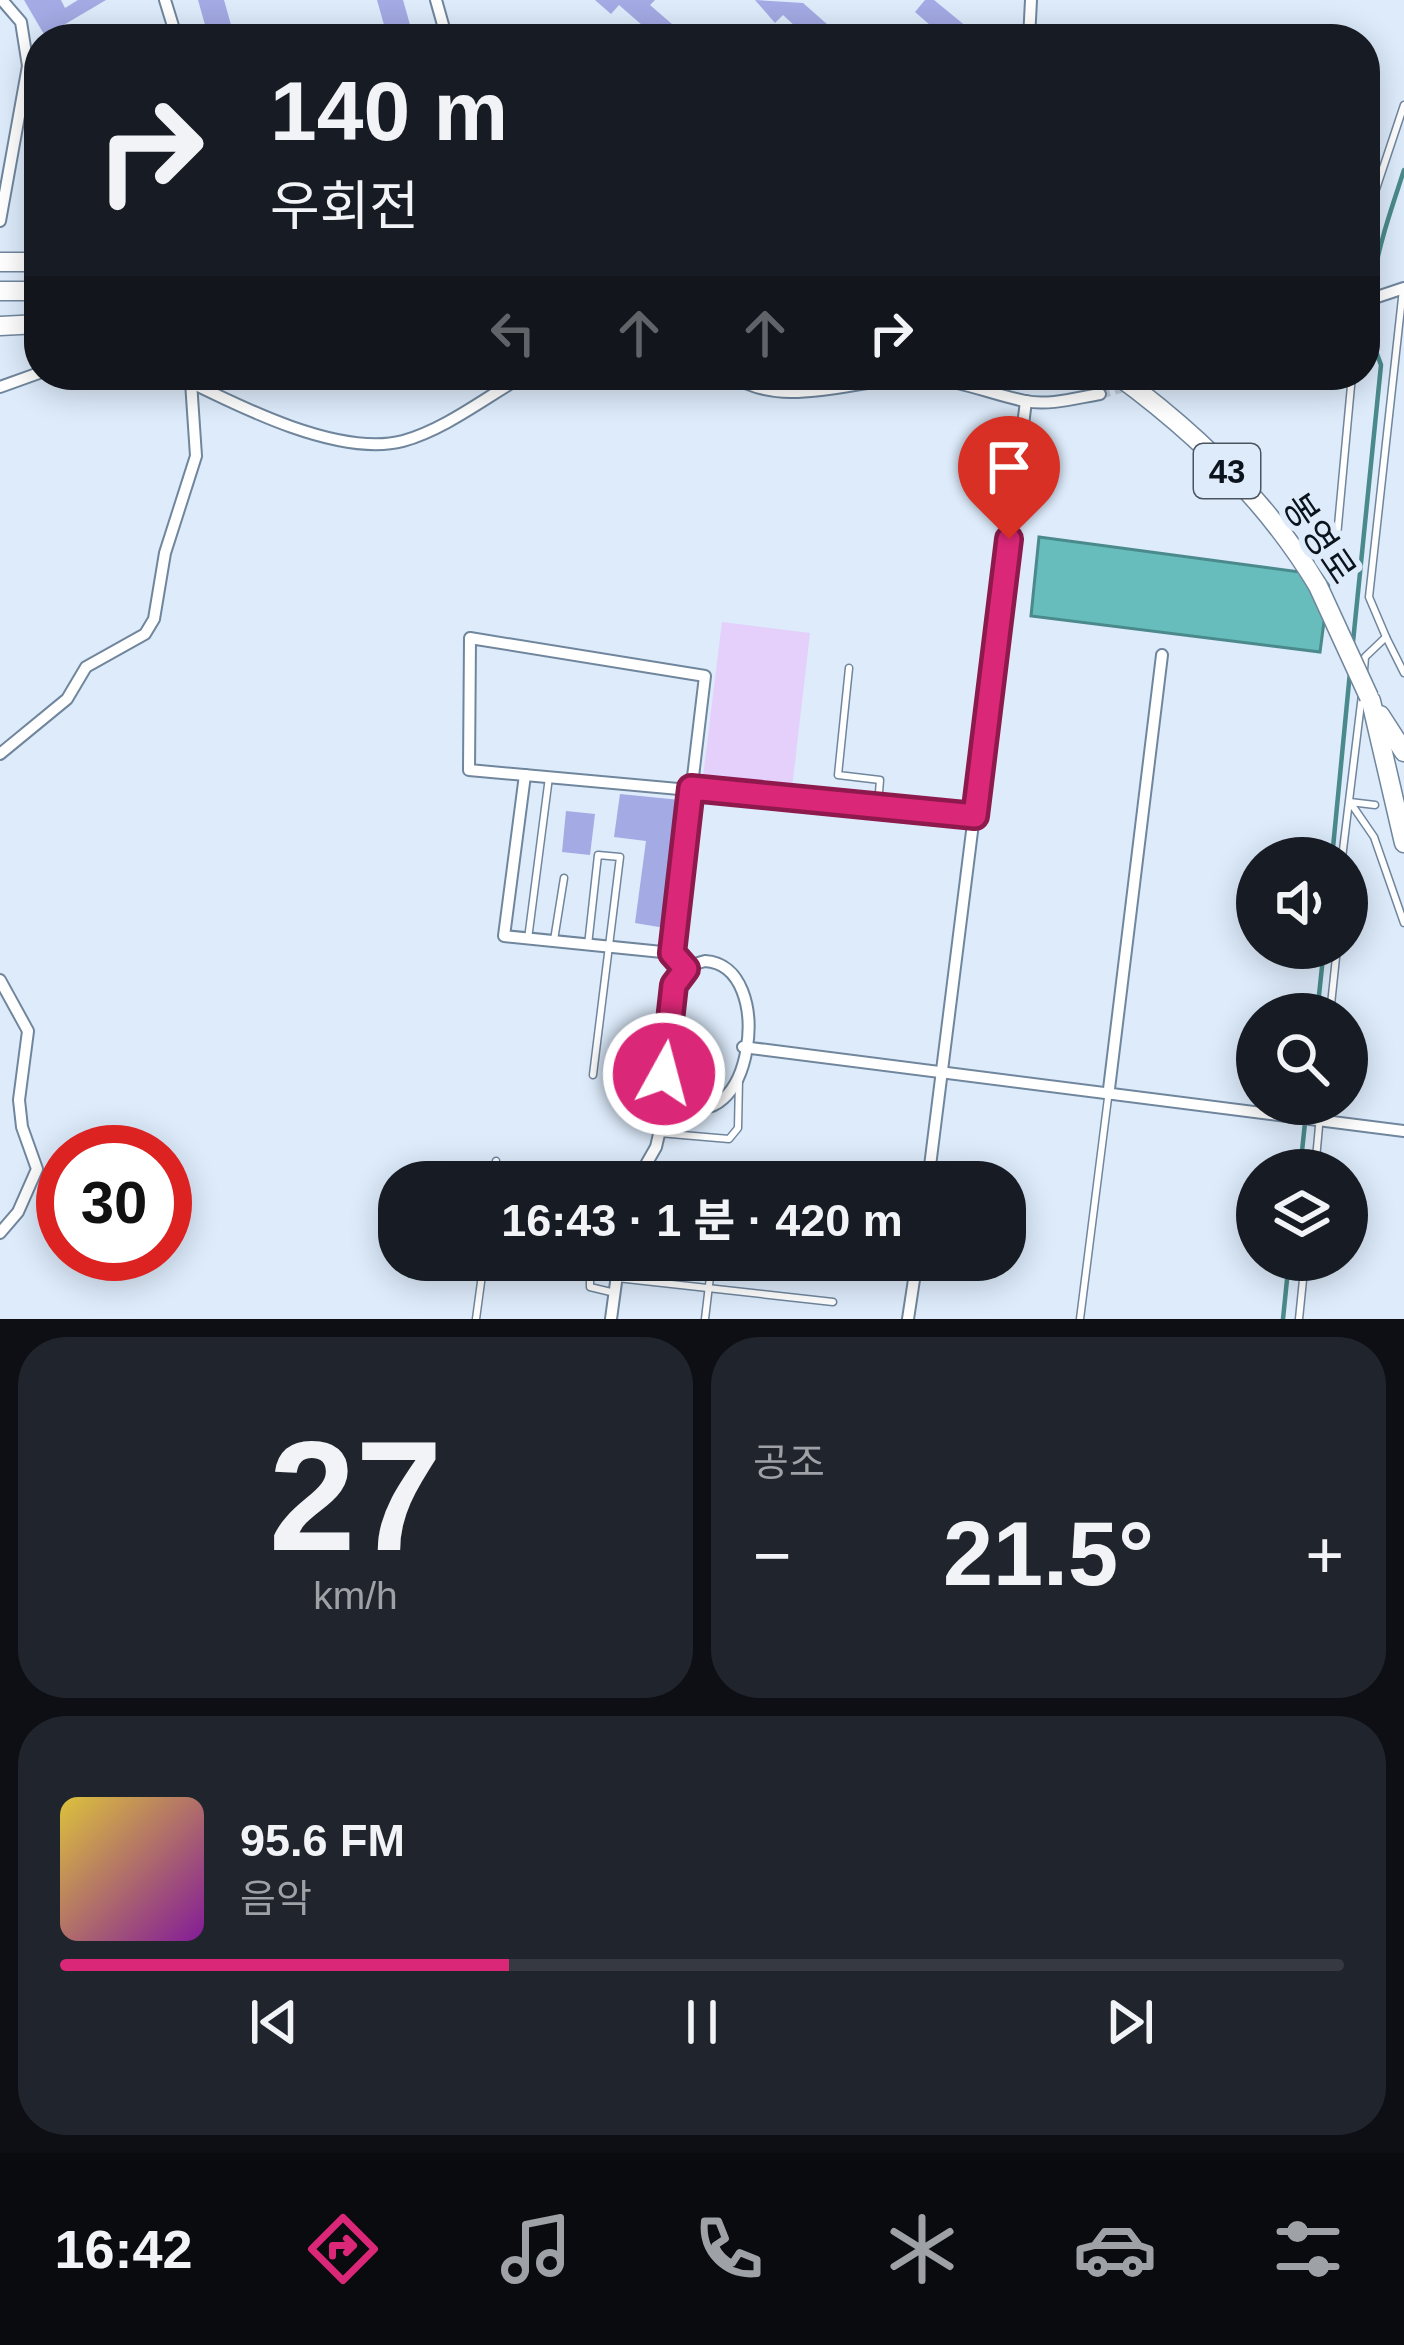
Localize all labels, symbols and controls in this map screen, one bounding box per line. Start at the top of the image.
text: 140 m [270,64,508,158]
icon: right [72,72,228,228]
text: 우회전 [270,176,419,236]
icon: left [480,300,546,366]
icon: ahead [606,300,672,366]
icon: ahead [732,300,798,366]
icon: right [858,300,924,366]
pin [958,416,1060,539]
icon: arrive [976,434,1042,500]
road number: 43 [1194,444,1260,498]
street label: 봉영로 [1275,486,1364,591]
map controls [1236,837,1368,1281]
button: sound [1236,837,1368,969]
button: search [1236,993,1368,1125]
position arrow [601,1011,727,1137]
speed limit sign: 30 [36,1125,192,1281]
button: layers [1236,1149,1368,1281]
text: 16:43 · 1 분 · 420 m [501,1195,903,1246]
text: 27 [269,1409,442,1583]
text: 공조 [753,1441,825,1484]
text: 21.5° [943,1504,1154,1604]
text: − [753,1518,792,1592]
text: + [1305,1518,1344,1592]
text: km/h [313,1574,398,1617]
text: 95.6 FM [240,1815,405,1866]
text: 음악 [240,1877,312,1920]
icon: previous [241,1989,307,2055]
icon: pause [669,1989,735,2055]
icon: next [1097,1989,1163,2055]
icon: directions [301,2207,385,2291]
icon: music [494,2207,578,2291]
icon: phone [687,2207,771,2291]
icon: climate [880,2207,964,2291]
icon: car [1073,2207,1157,2291]
icon: filters [1266,2207,1350,2291]
text: 16:42 [54,2219,193,2279]

